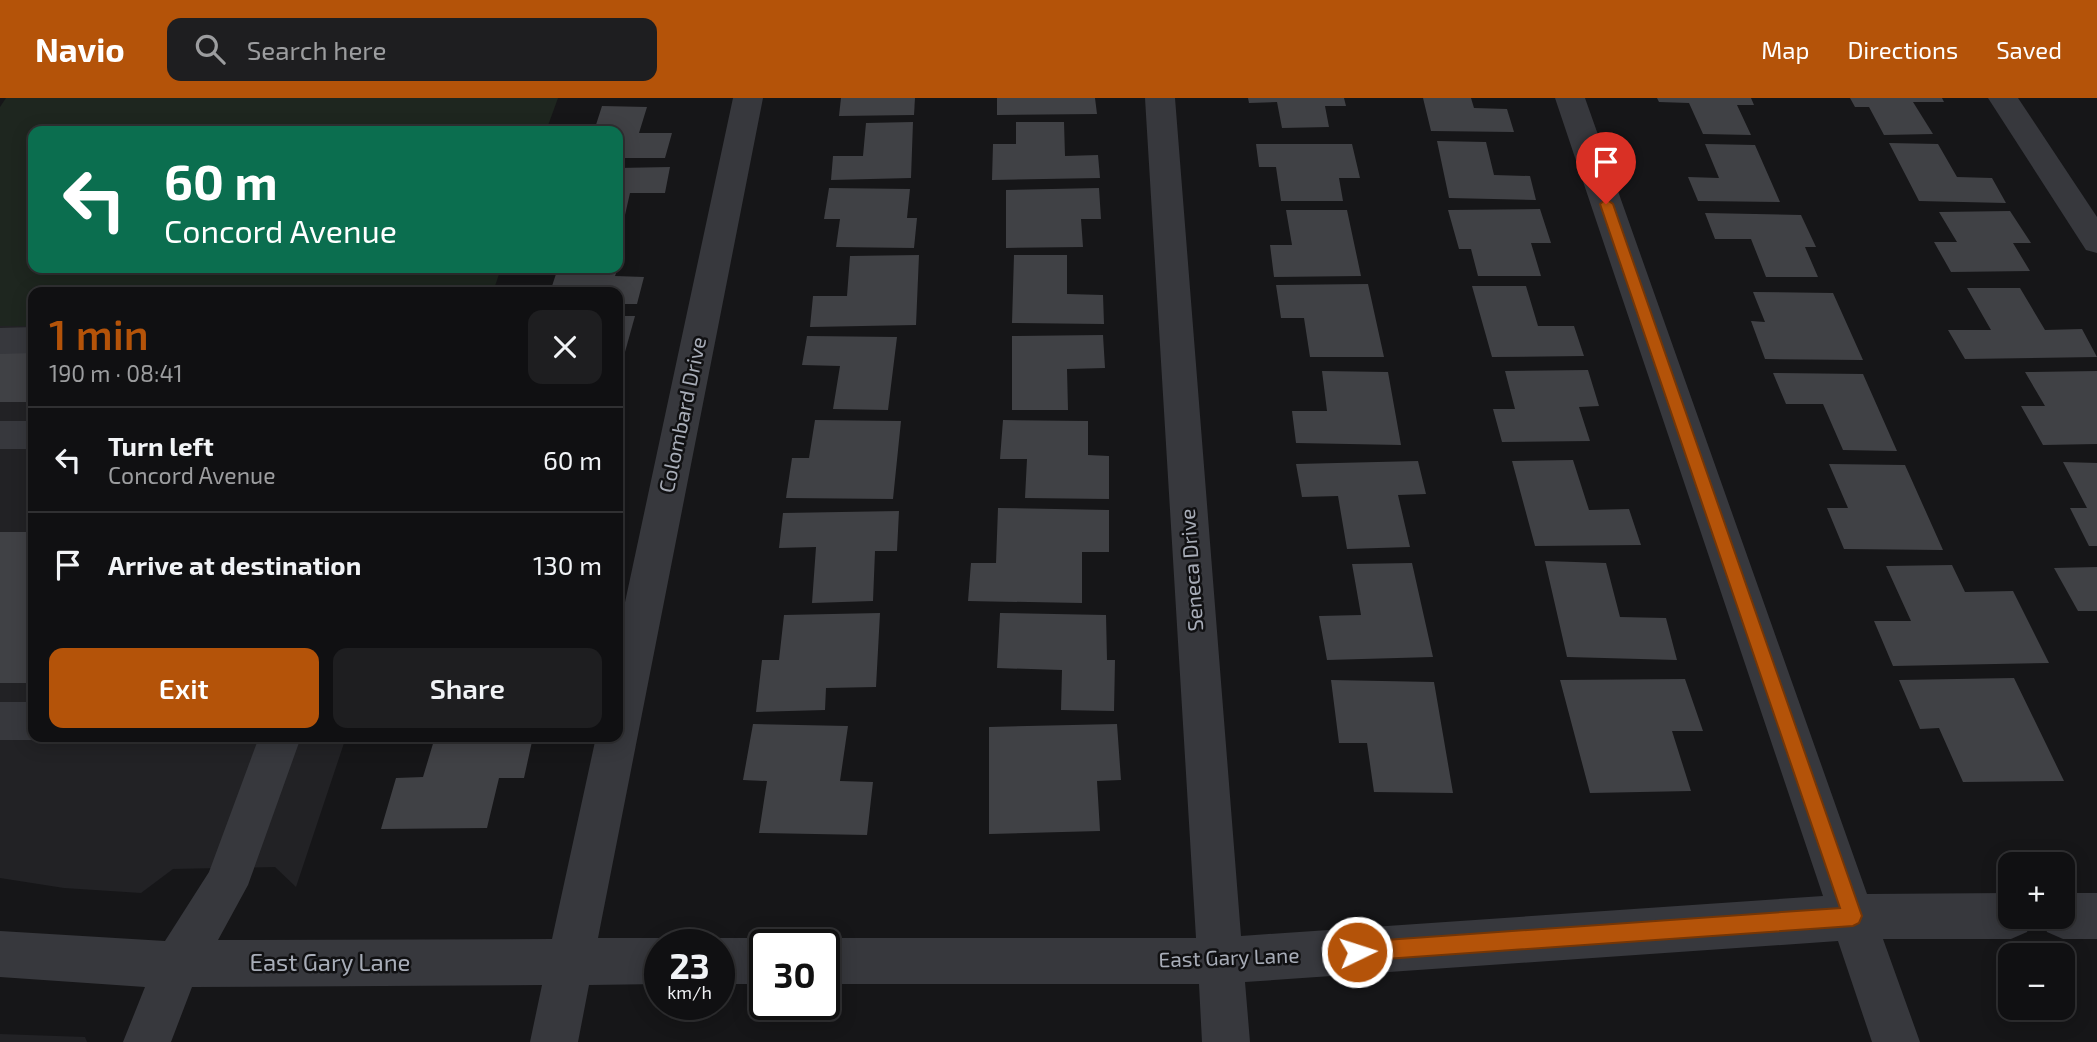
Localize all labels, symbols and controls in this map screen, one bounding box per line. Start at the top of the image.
search box [167,18,657,81]
text: Navio [35,29,125,69]
icon: search [191,30,229,68]
text: Search here [247,34,386,65]
text: Map [1761,35,1809,64]
text: Directions [1847,35,1958,64]
text: Saved [1996,35,2062,64]
pin [1576,132,1636,204]
icon: arrive [1587,143,1625,181]
text: 60 m [164,151,278,210]
icon: left [49,154,140,245]
text: Concord Avenue [164,211,397,249]
text: 1 min [49,308,149,358]
button: close [528,310,602,384]
street label: Colombard Drive [653,334,710,495]
text: 190 m · 08:41 [49,359,183,387]
text: Turn left [108,430,214,461]
icon: left [49,441,87,479]
text: 60 m [543,444,602,475]
text: Concord Avenue [108,461,276,489]
street label: Seneca Drive [1174,508,1207,632]
icon: arrive [49,546,87,584]
text: Arrive at destination [108,549,361,580]
text: 130 m [533,549,602,580]
button: Exit [49,648,319,728]
button: Share [333,648,602,728]
map controls [1998,852,2075,1020]
button: + [1998,852,2075,929]
position arrow [1320,915,1394,989]
speed limit sign: 30 [749,929,840,1020]
street label: East Gary Lane [1158,942,1300,971]
button: − [1998,943,2075,1020]
text: 23 [669,944,710,986]
street label: East Gary Lane [249,947,411,976]
text: km/h [667,981,712,1003]

